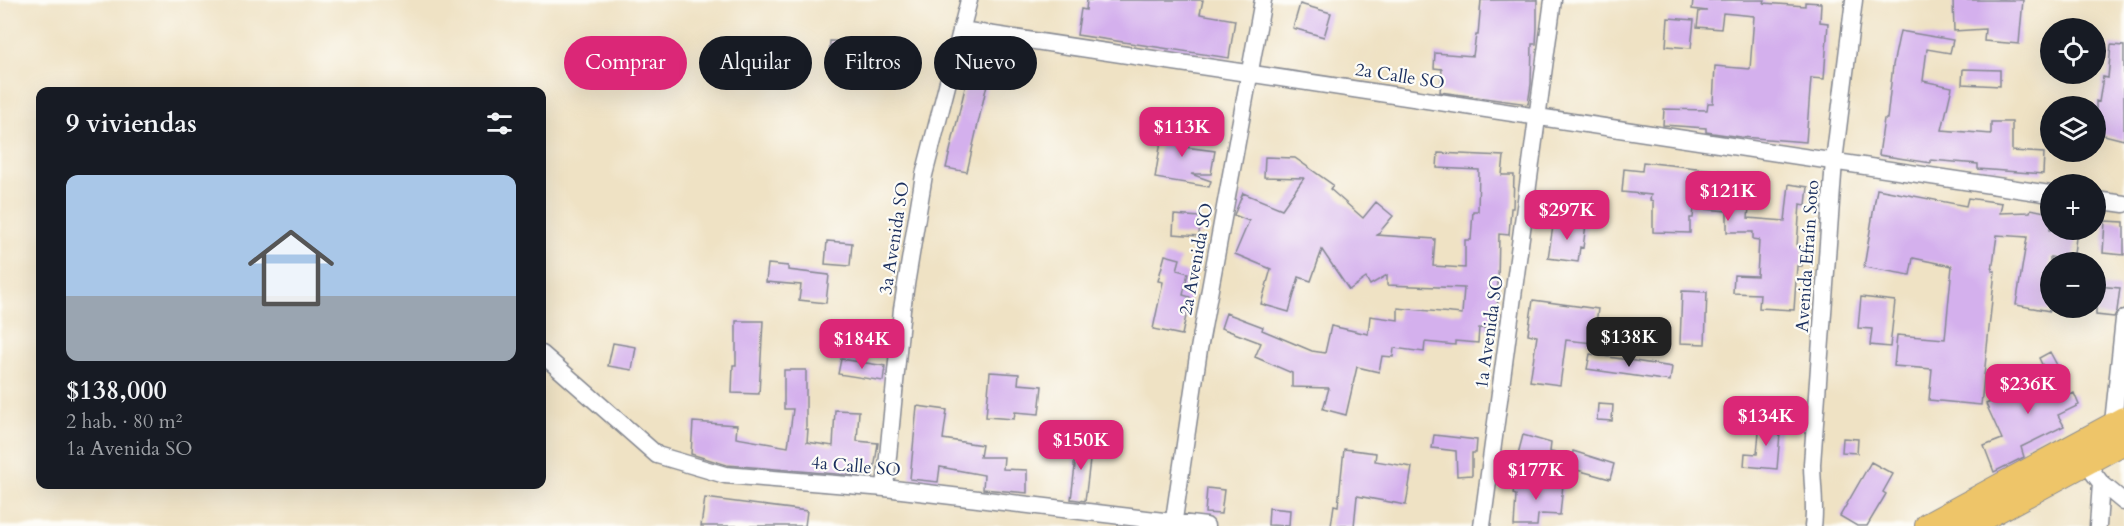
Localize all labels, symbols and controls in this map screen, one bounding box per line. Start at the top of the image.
map controls [2040,18,2106,318]
button: locate [2040,18,2106,84]
chip: Comprar [564,36,687,90]
chip: Alquilar [699,36,812,90]
chip: Filtros [824,36,922,90]
chip: Nuevo [934,36,1037,90]
street label: 2a Calle SO [1353,57,1446,96]
button: layers [2040,96,2106,162]
text: 9 viviendas [66,106,197,141]
icon: filters [483,107,516,140]
pin: $113K [1140,107,1224,158]
text: $113K [1153,113,1211,140]
pin: $121K [1686,171,1770,222]
button: + [2040,174,2106,240]
text: $121K [1699,177,1757,204]
street label: Avenida Efraín Soto [1790,179,1825,333]
street label: 3a Avenida SO [873,180,916,296]
pin: $297K [1525,190,1609,241]
text: $297K [1538,196,1596,223]
street label: 2a Avenida SO [1173,201,1220,317]
icon: home [237,214,345,322]
button: − [2040,252,2106,318]
street label: 1a Avenida SO [1469,274,1510,390]
pin: $138K [1587,317,1671,368]
pin: $184K [820,319,904,370]
text: $138K [1600,323,1658,350]
text: $184K [833,325,891,352]
pin: $236K [1986,364,2070,415]
text: $236K [1999,370,2057,397]
text: $138,000 [66,373,167,408]
pin: $134K [1724,396,1808,447]
text: $134K [1737,402,1795,429]
text: 2 hab. · 80 m² [66,408,182,435]
pin: $150K [1039,420,1123,471]
text: $150K [1052,426,1110,453]
text: 1a Avenida SO [66,435,193,462]
street label: 4a Calle SO [810,450,902,483]
pin: $177K [1494,450,1578,501]
text: $177K [1507,456,1565,483]

